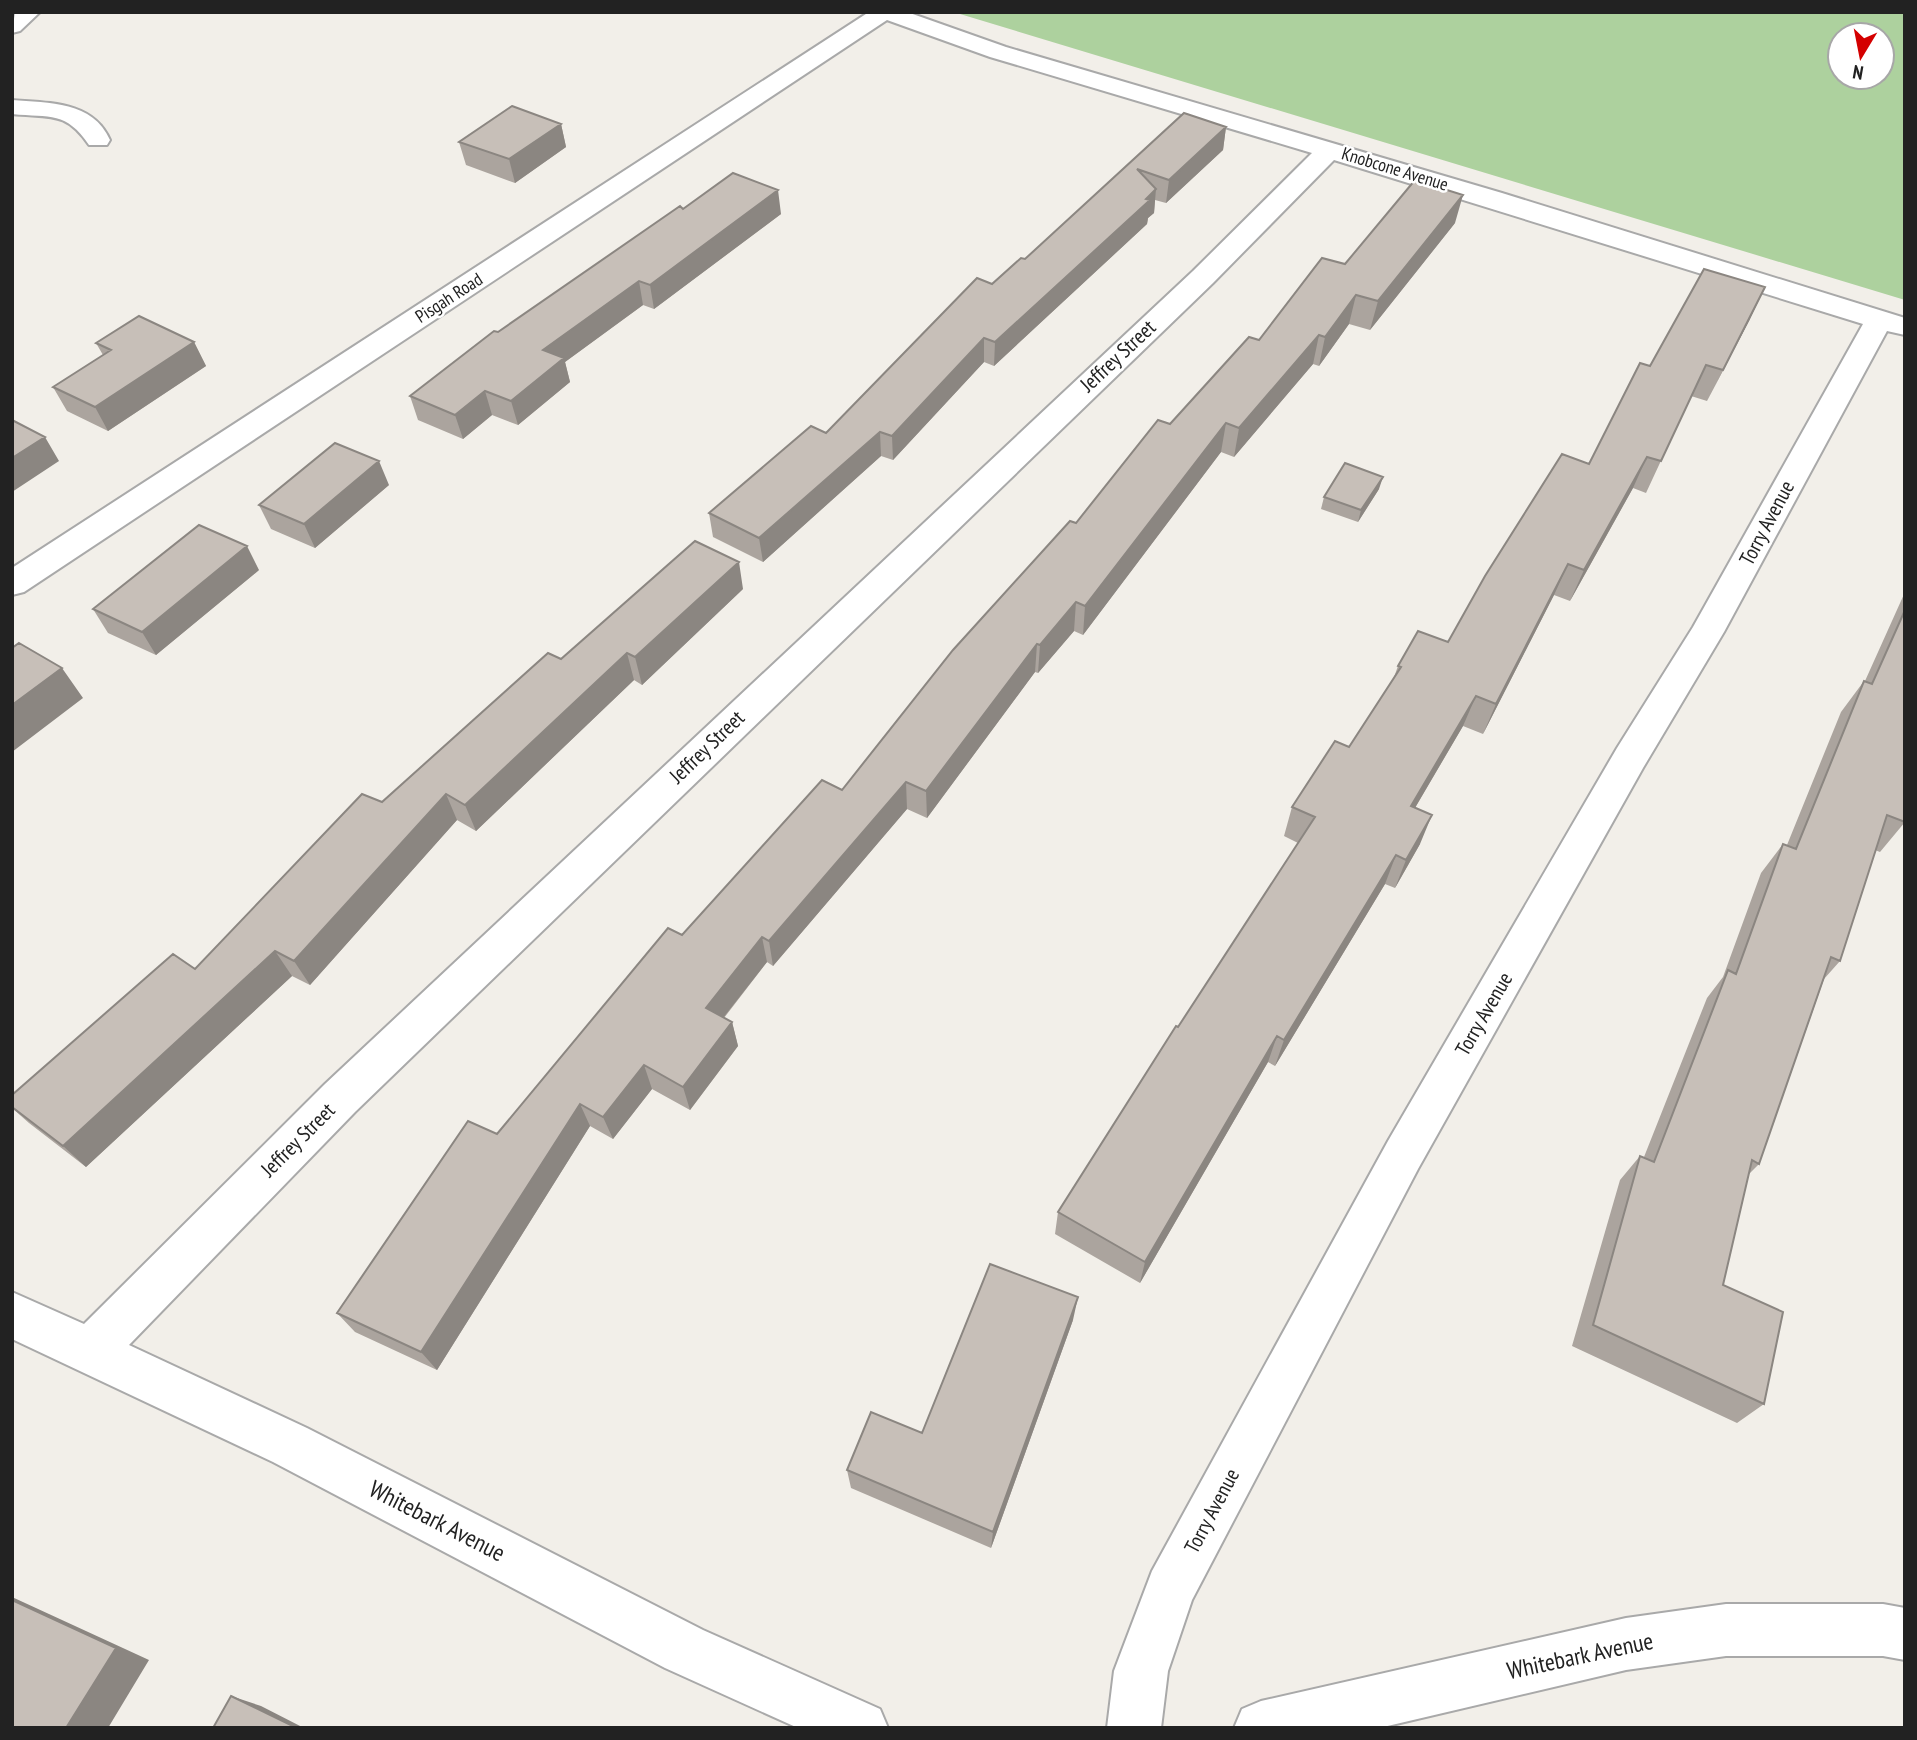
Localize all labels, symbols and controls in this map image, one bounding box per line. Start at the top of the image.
north arrow [1826,21,1896,91]
text: N [1851,60,1865,85]
street label: Knobcone Avenue [1339,141,1451,196]
street label: Pisgah Road [411,267,487,328]
street label: Jeffrey Street [1073,314,1161,398]
street label: Torry Avenue [1733,476,1800,570]
street label: Jeffrey Street [663,704,750,790]
street label: Torry Avenue [1449,967,1518,1060]
street label: Jeffrey Street [254,1097,341,1183]
street label: Torry Avenue [1178,1464,1245,1558]
street label: Whitebark Avenue [364,1473,511,1568]
street label: Whitebark Avenue [1504,1625,1656,1686]

